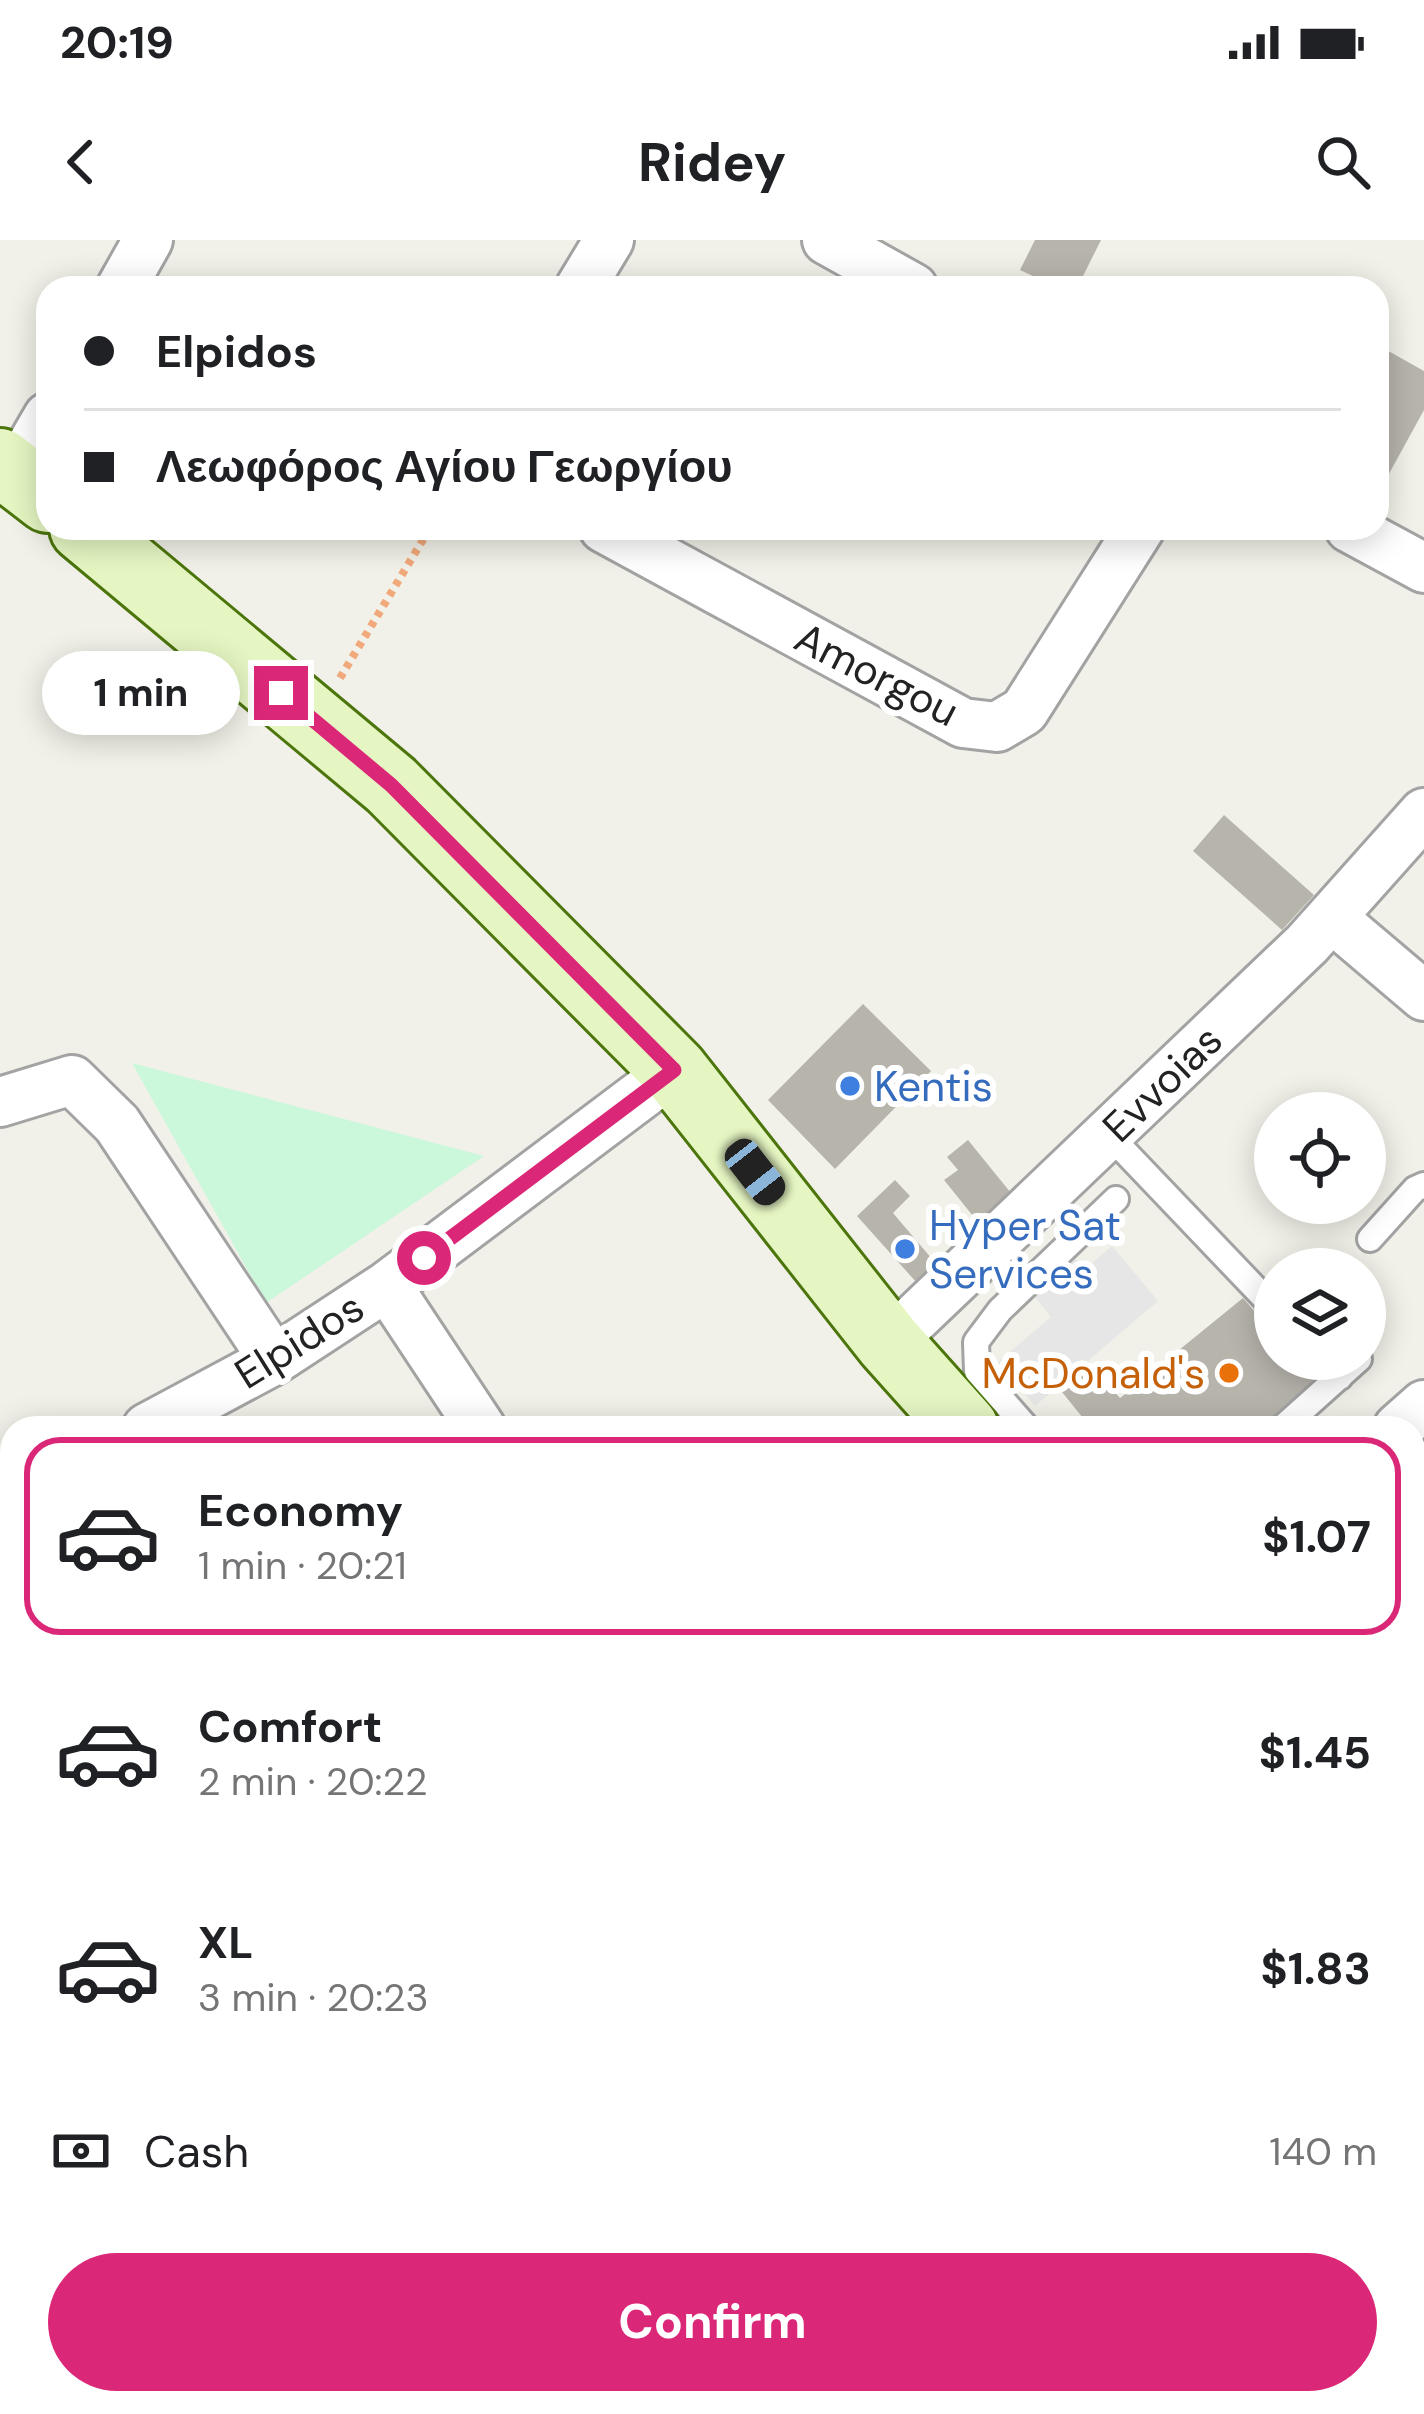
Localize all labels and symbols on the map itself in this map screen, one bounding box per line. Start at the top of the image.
street label: Amorgou [786,610,968,739]
callout: 1 min [41,651,239,735]
route end [254,666,308,720]
street label: Evvoias [1091,1013,1234,1154]
place label: Kentis [874,1059,993,1114]
marker: Kentis [837,1073,863,1099]
car [719,1133,791,1211]
place label: Hyper Sat Services [929,1198,1121,1301]
route start [397,1231,451,1285]
marker: Hyper Sat Services [892,1236,918,1262]
street label: Elpidos [225,1280,374,1401]
place label: McDonald's [981,1346,1205,1401]
marker: McDonald's [1216,1360,1242,1386]

